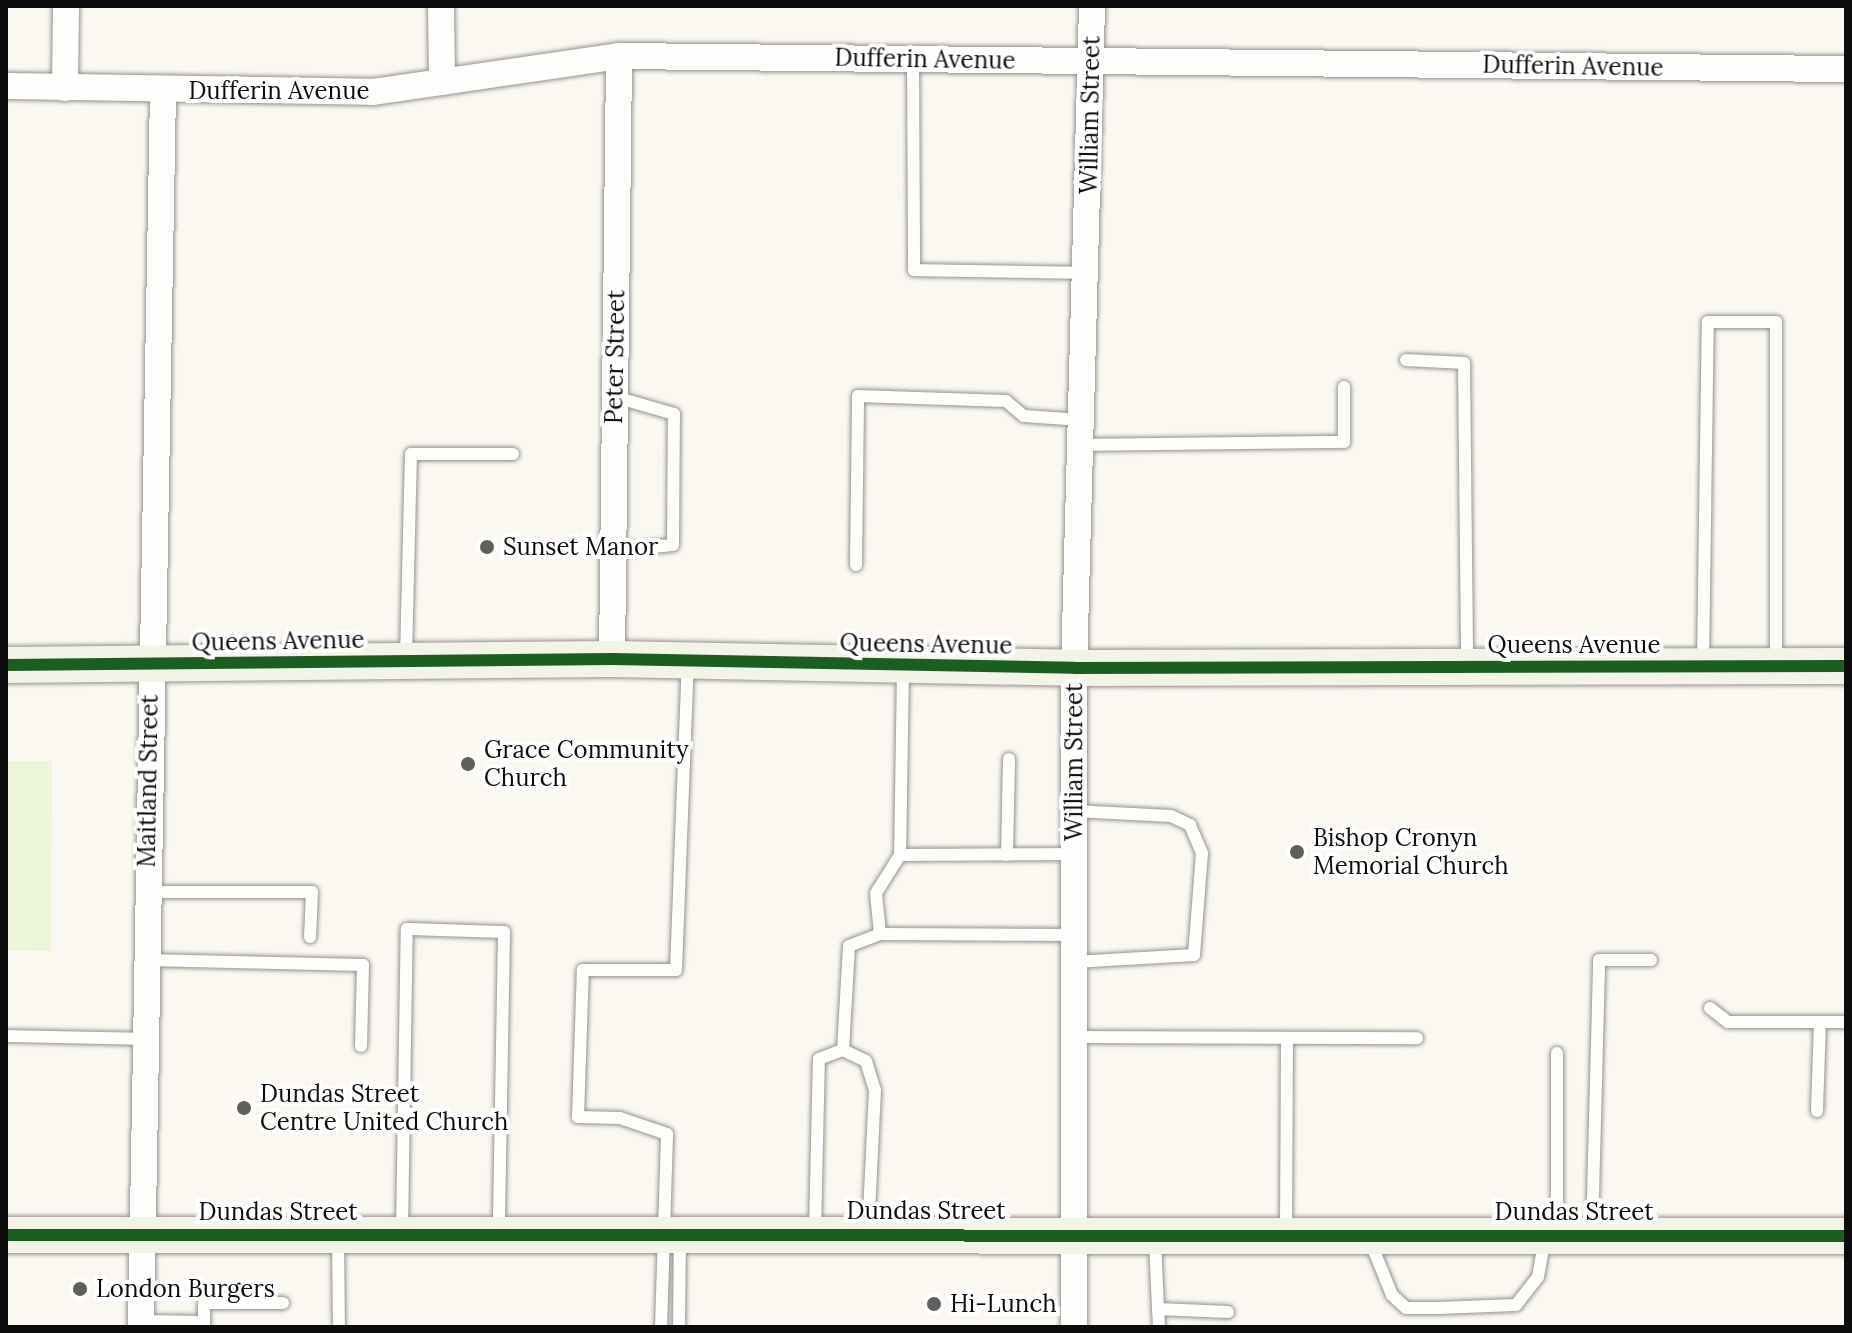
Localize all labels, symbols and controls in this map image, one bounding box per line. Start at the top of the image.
street label: William Street [1074,36,1106,194]
street label: Dufferin Avenue [834,43,1016,75]
street label: Dufferin Avenue [1482,50,1664,82]
street label: Dufferin Avenue [188,77,370,105]
street label: Peter Street [599,290,631,424]
place label: Sunset Manor [503,533,658,561]
marker: Sunset Manor [478,538,496,556]
street label: Queens Avenue [191,625,365,657]
street label: Queens Avenue [839,628,1013,660]
street label: Queens Avenue [1488,631,1660,659]
street label: William Street [1060,683,1088,841]
street label: Maitland Street [132,694,164,868]
place label: Grace Community Church [484,736,689,792]
marker: Grace Community Church [459,755,477,773]
place label: Bishop Cronyn Memorial Church [1313,824,1509,880]
marker: Bishop Cronyn Memorial Church [1288,843,1306,861]
place label: Dundas Street Centre United Church [260,1080,508,1136]
marker: Dundas Street Centre United Church [235,1099,253,1117]
street label: Dundas Street [847,1197,1005,1225]
street label: Dundas Street [199,1198,357,1226]
street label: Dundas Street [1495,1198,1653,1226]
place label: London Burgers [96,1275,275,1303]
marker: London Burgers [71,1280,89,1298]
place label: Hi-Lunch [950,1290,1057,1318]
marker: Hi-Lunch [925,1295,943,1313]

